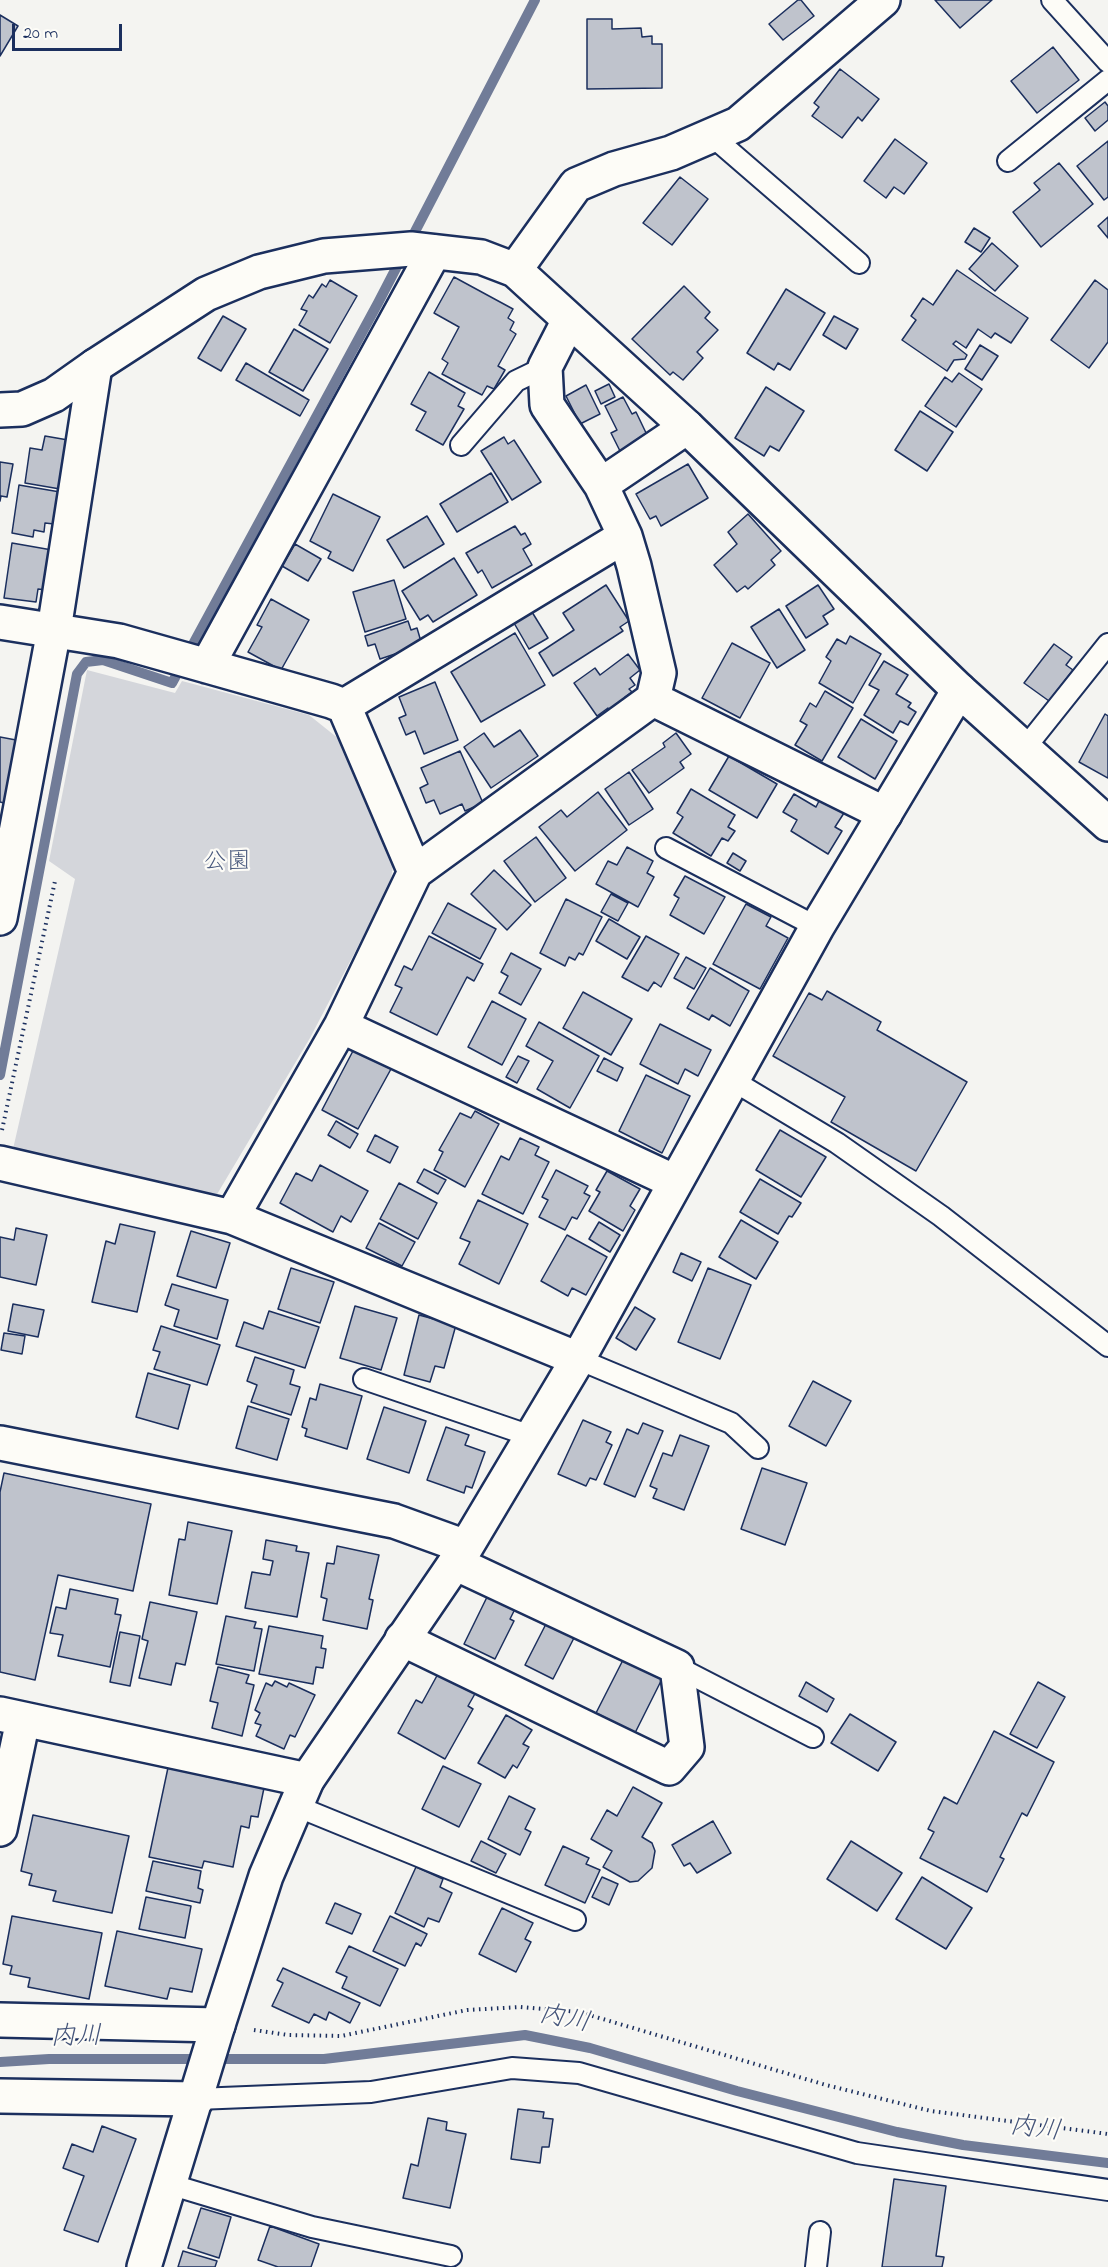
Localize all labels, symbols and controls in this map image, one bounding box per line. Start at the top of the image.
scale bar [15,12,124,50]
text: 20 m [23,21,58,47]
park label: 公園 [203,850,251,878]
water label: 内川 [536,2001,592,2041]
water label: 内川 [50,2023,102,2055]
water label: 内川 [1007,2112,1063,2150]

